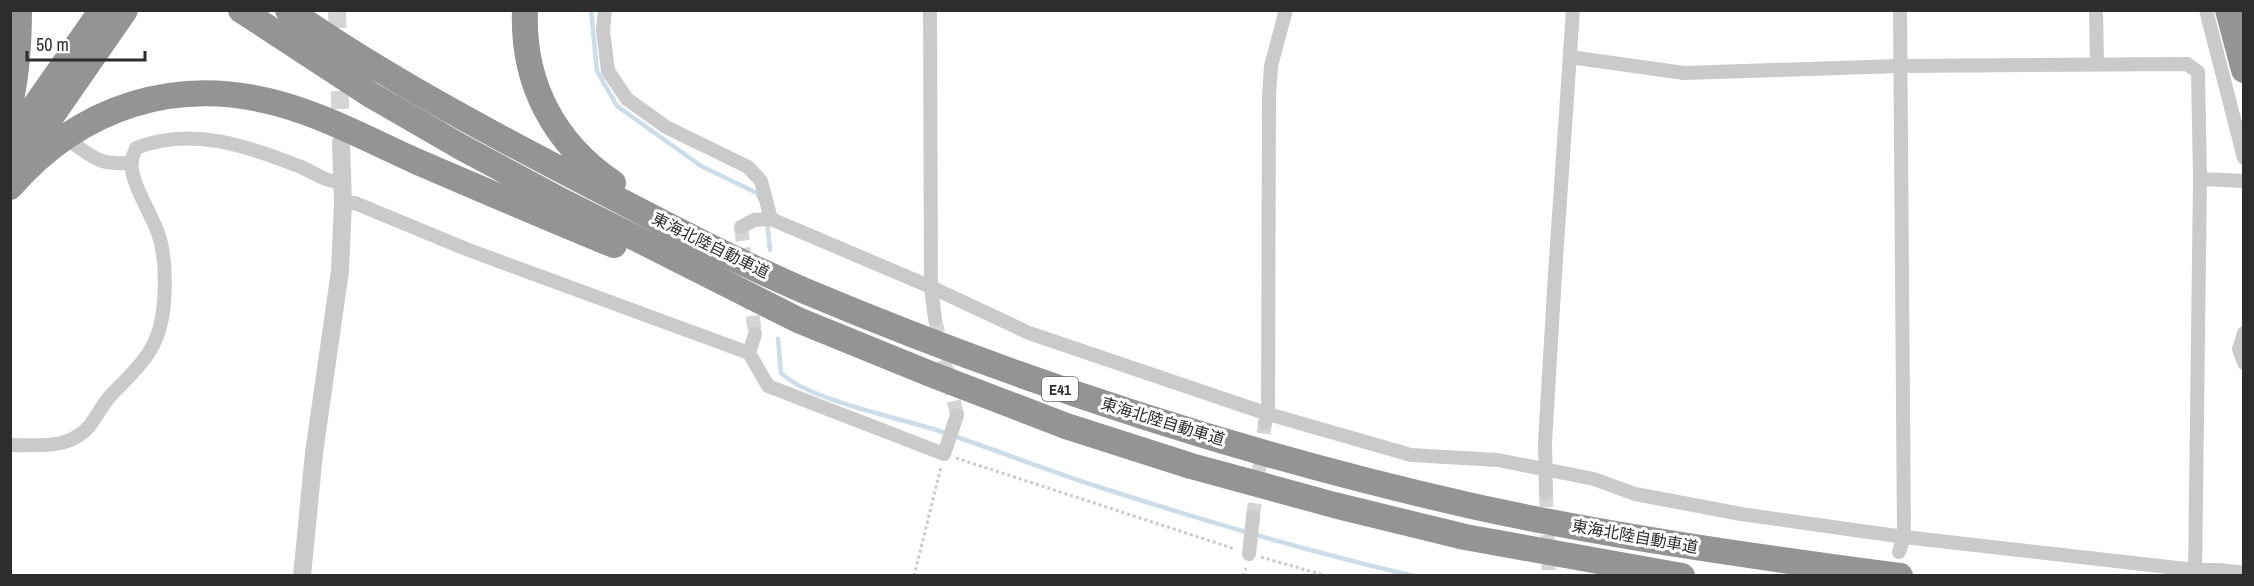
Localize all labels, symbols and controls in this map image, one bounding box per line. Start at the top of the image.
scale bar [27,24,146,62]
text: 50 m [36,32,69,57]
street label: 東海北陸自動車道 [649,207,773,283]
road number: E41 [1042,377,1078,401]
street label: 東海北陸自動車道 [1099,392,1227,450]
street label: 東海北陸自動車道 [1570,514,1700,558]

